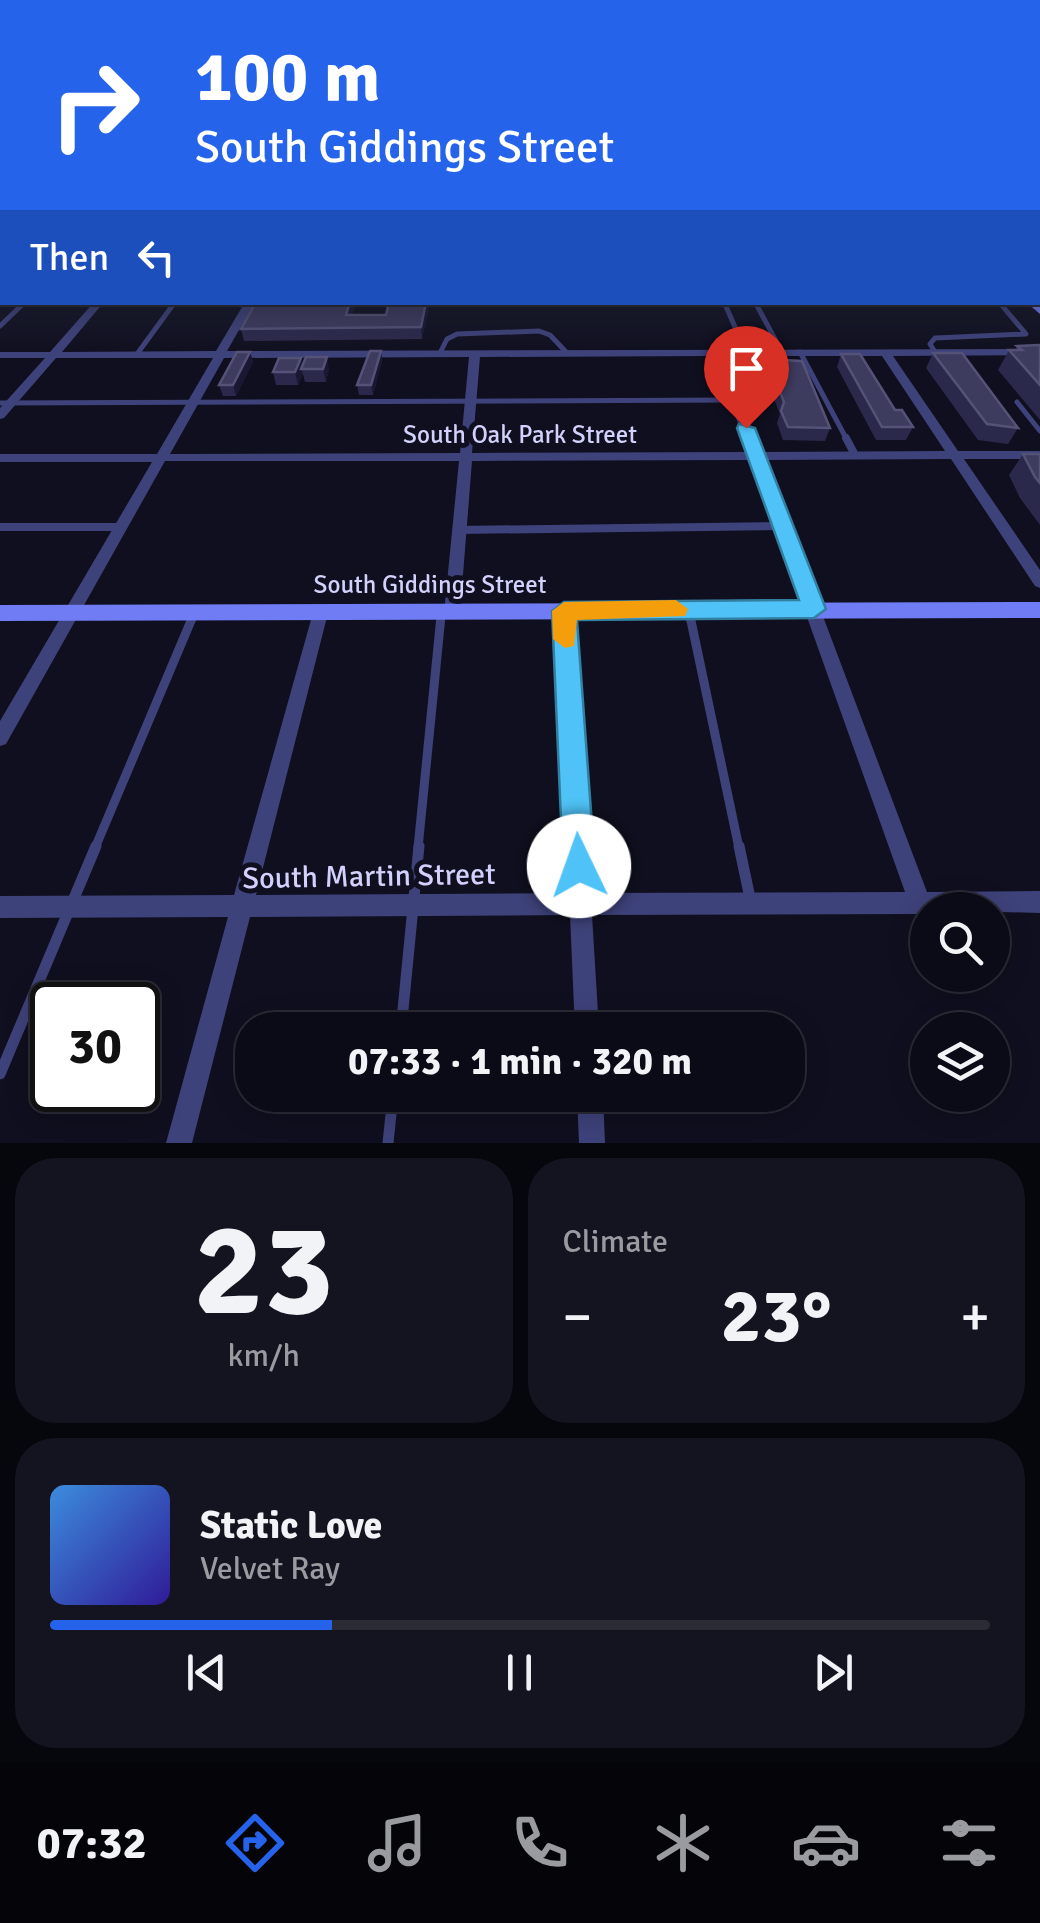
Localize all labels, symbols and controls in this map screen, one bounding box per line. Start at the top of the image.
text: 100 m [195,34,380,120]
icon: right [30,40,160,170]
text: South Giddings Street [195,120,614,175]
icon: left [129,230,184,285]
text: Then [30,234,109,281]
pin [704,326,789,429]
icon: arrive [719,341,774,396]
street label: South Oak Park Street [403,419,637,450]
street label: South Giddings Street [314,569,547,600]
position arrow [527,814,631,918]
street label: South Martin Street [242,856,496,897]
map controls [910,892,1010,1112]
button: search [910,892,1010,992]
speed limit sign: 30 [30,982,160,1112]
button: layers [910,1012,1010,1112]
text: 07:33 · 1 min · 320 m [348,1038,692,1085]
text: 23 [194,1191,334,1351]
text: Climate [563,1222,668,1261]
text: 23° [721,1270,832,1363]
text: − [563,1283,592,1351]
text: + [960,1283,990,1351]
text: km/h [228,1336,300,1375]
text: Static Love [200,1502,382,1549]
text: Velvet Ray [200,1549,340,1588]
icon: previous [179,1645,234,1700]
icon: pause [492,1645,547,1700]
icon: next [806,1645,861,1700]
icon: directions [220,1808,290,1878]
icon: music [362,1808,432,1878]
icon: phone [505,1808,575,1878]
icon: climate [648,1808,718,1878]
icon: car [791,1808,861,1878]
icon: filters [934,1808,1004,1878]
text: 07:32 [36,1816,147,1871]

